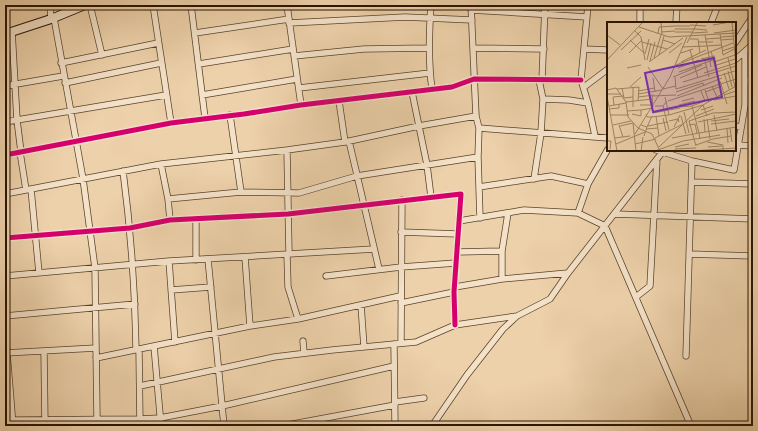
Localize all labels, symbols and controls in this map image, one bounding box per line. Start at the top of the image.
inset map [607,22,736,151]

